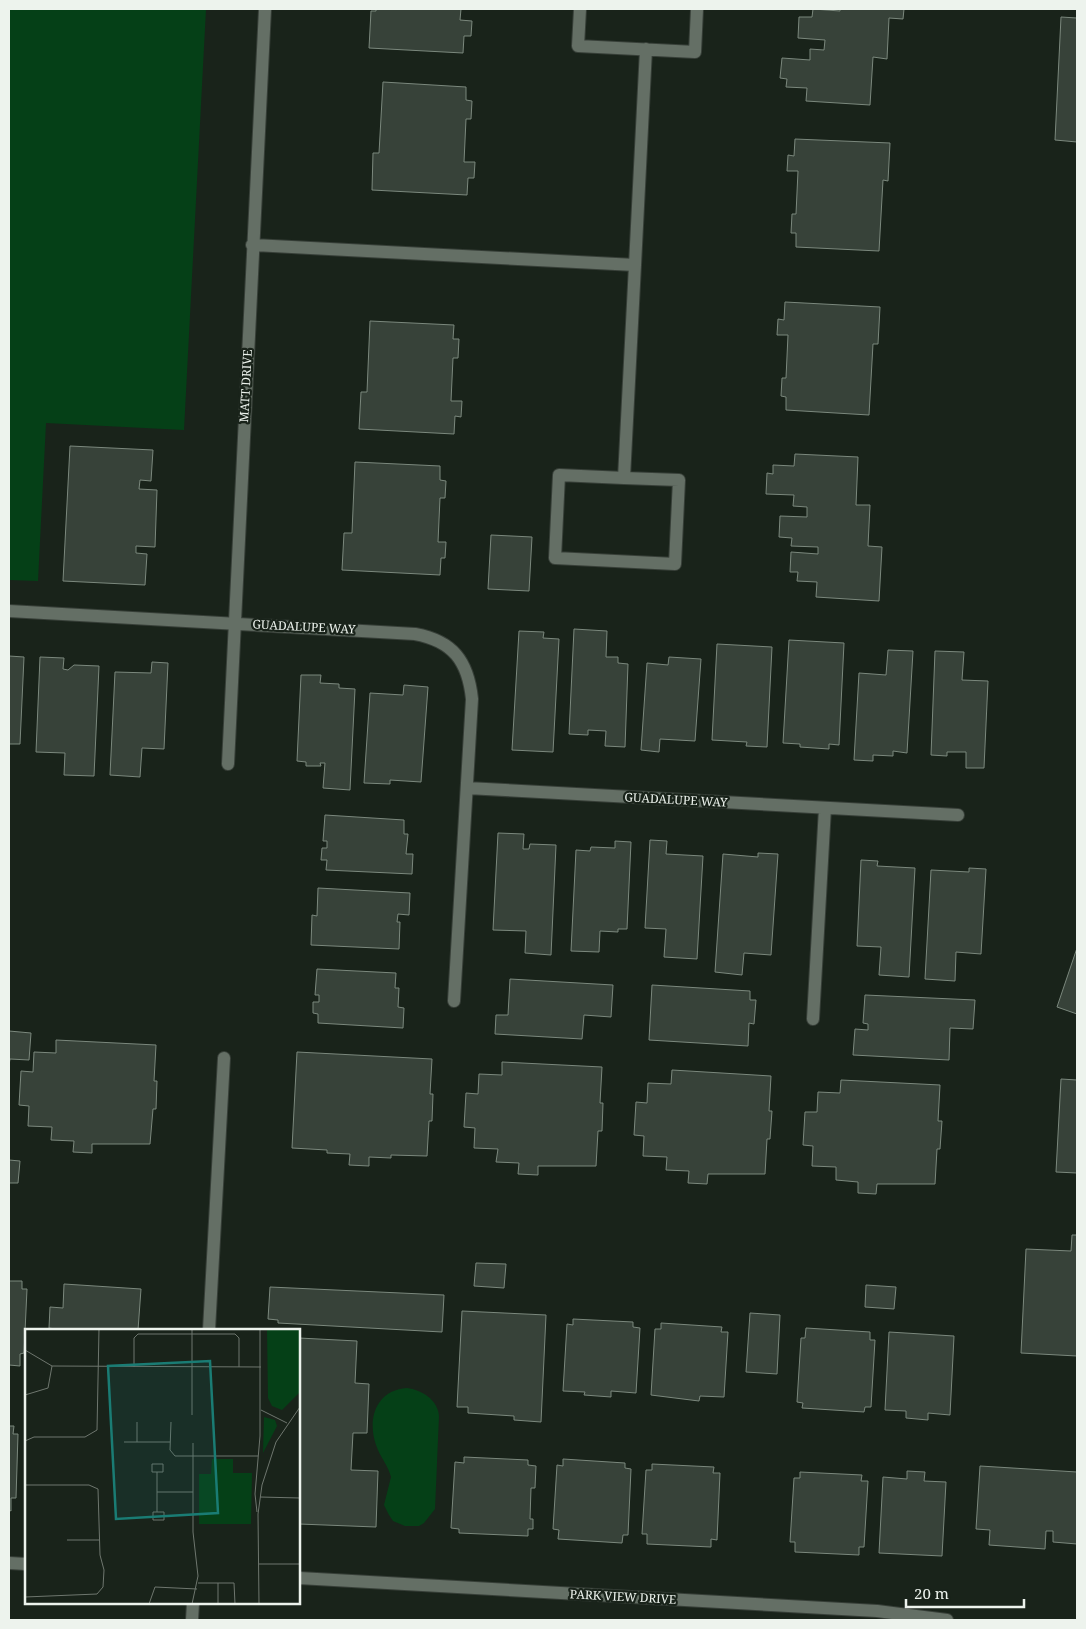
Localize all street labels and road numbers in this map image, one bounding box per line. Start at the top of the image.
street label: MATT DRIVE [235,349,256,423]
street label: GUADALUPE WAY [252,615,356,638]
street label: GUADALUPE WAY [624,788,728,811]
street label: PARK VIEW DRIVE [569,1585,677,1608]

